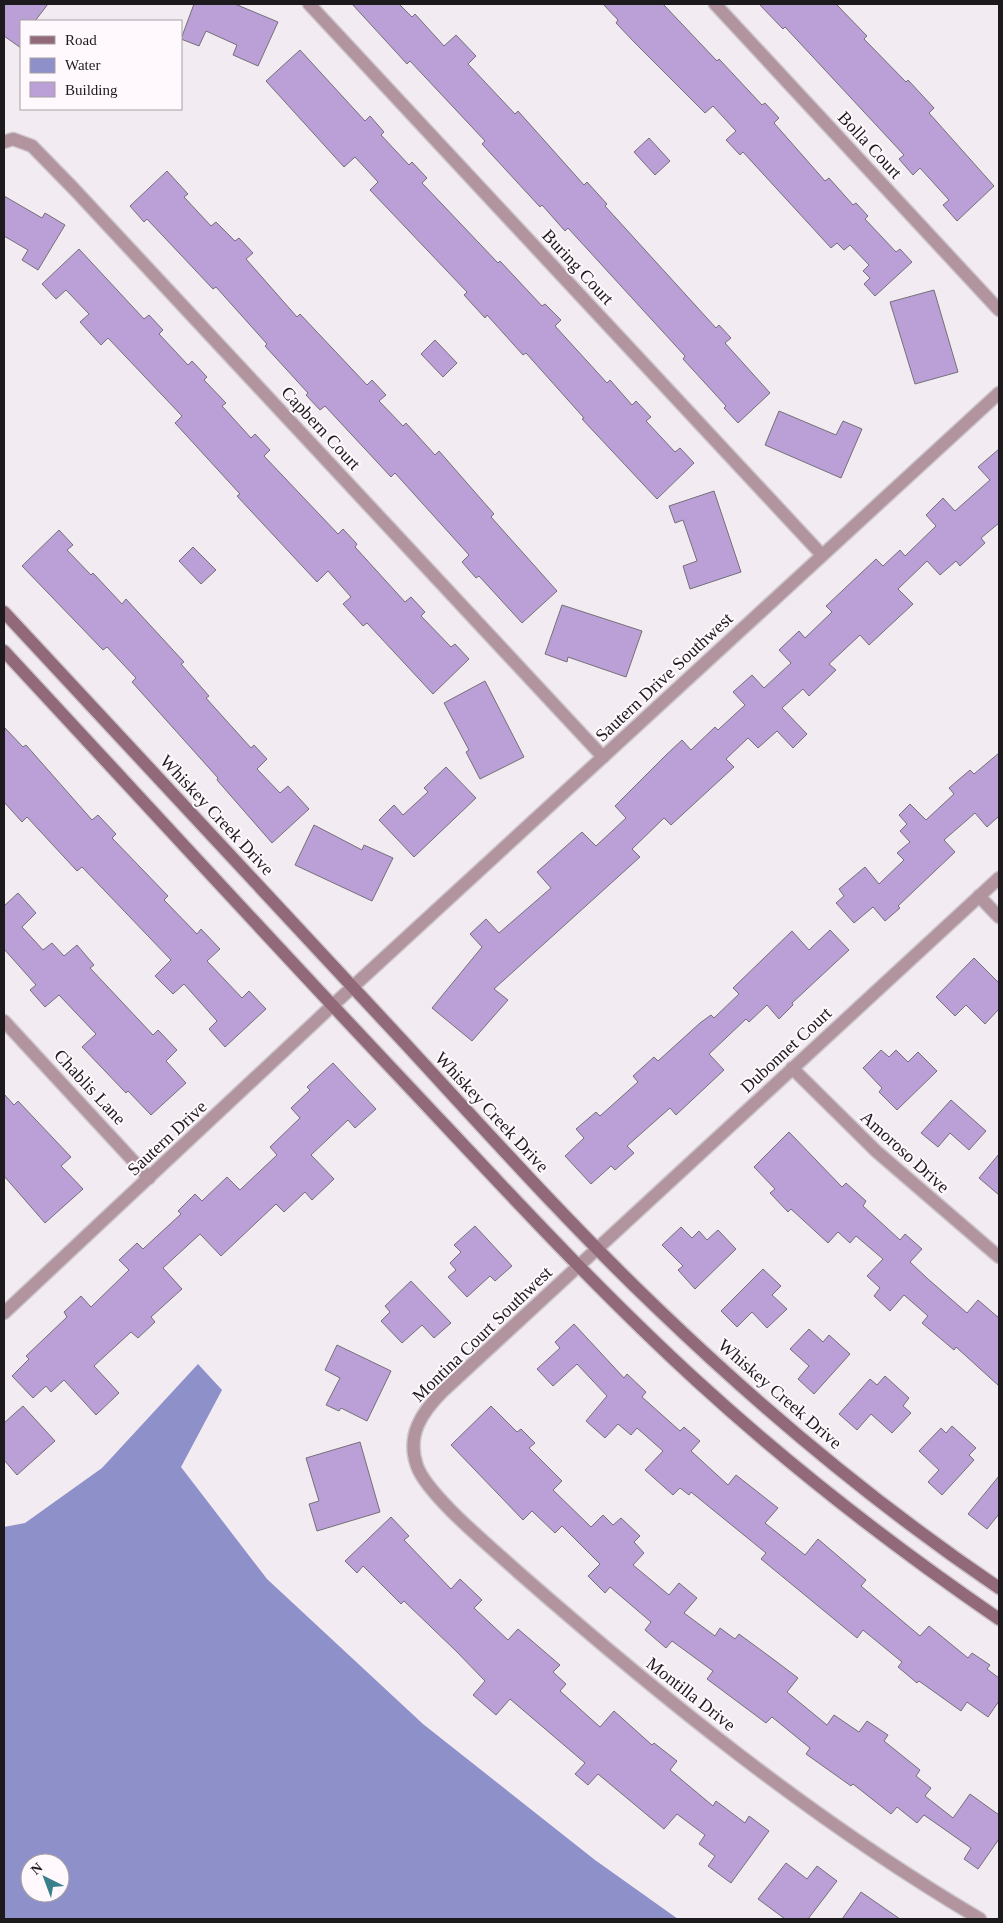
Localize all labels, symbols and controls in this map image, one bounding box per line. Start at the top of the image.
legend [20,20,182,110]
text: Road [65,32,97,48]
text: Water [65,57,100,73]
text: Building [65,82,118,98]
street label: Bolla Court [834,107,906,183]
street label: Buring Court [538,225,618,309]
street label: Capbern Court [277,382,365,474]
street label: Sautern Drive Southwest [591,608,737,746]
street label: Whiskey Creek Drive [156,751,278,879]
street label: Dubonnet Court [737,1003,835,1097]
street label: Chablis Lane [50,1045,130,1129]
street label: Whiskey Creek Drive [431,1048,553,1176]
street label: Sautern Drive [123,1096,211,1180]
street label: Amoroso Drive [857,1107,953,1197]
street label: Montina Court Southwest [408,1262,556,1406]
street label: Whiskey Creek Drive [714,1335,846,1453]
street label: Montilla Drive [642,1653,740,1735]
north arrow [20,1853,70,1903]
text: N [28,1860,45,1878]

